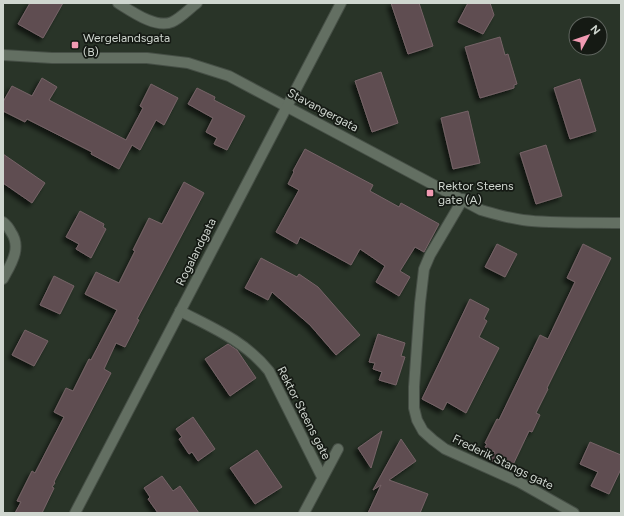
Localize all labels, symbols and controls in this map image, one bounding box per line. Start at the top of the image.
north arrow [568,16,608,56]
text: N [588,22,603,37]
place label: Wergelandsgata (B) [83,31,170,59]
marker: Wergelandsgata (B) [70,40,80,50]
street label: Stavangergata [285,85,361,135]
place label: Rektor Steens gate (A) [438,179,514,207]
marker: Rektor Steens gate (A) [425,188,435,198]
street label: Rogalandgata [173,216,219,288]
street label: Rektor Steens gate [274,364,334,462]
street label: Frederik Stangs gate [450,431,556,493]

